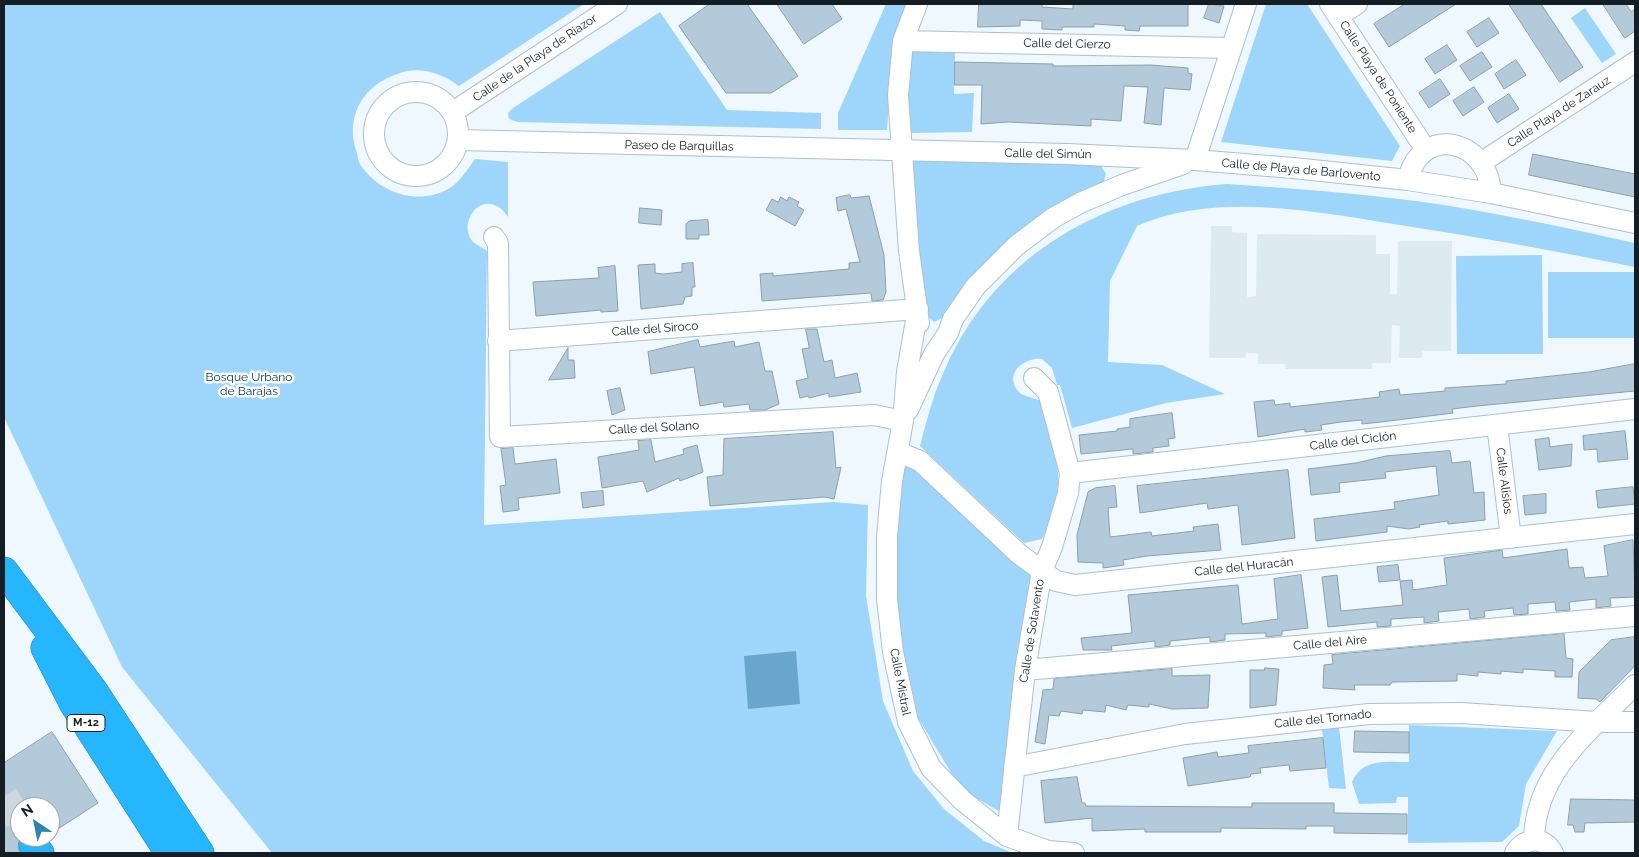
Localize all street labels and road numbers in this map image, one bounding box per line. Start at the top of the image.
street label: Calle de la Playa de Riazor [470,11,600,105]
street label: Calle Playa de Poniente [1336,18,1420,136]
street label: Calle del Cierzo [1023,36,1111,52]
street label: Calle Playa de Zarauz [1505,73,1613,151]
street label: Paseo de Barquillas [624,138,734,154]
street label: Calle del Simún [1004,146,1092,162]
street label: Calle de Playa de Barlovento [1221,156,1381,184]
street label: Calle del Siroco [611,319,699,339]
street label: Calle del Solano [608,418,700,438]
street label: Calle del Ciclón [1309,429,1397,453]
street label: Calle Alisios [1493,447,1515,515]
street label: Calle del Huracán [1194,555,1294,579]
street label: Calle de Sotavento [1017,578,1047,684]
street label: Calle del Aire [1293,633,1367,653]
street label: Calle Mistral [886,647,914,717]
street label: Calle del Tornado [1274,707,1372,731]
road number: M-12 [67,714,105,731]

